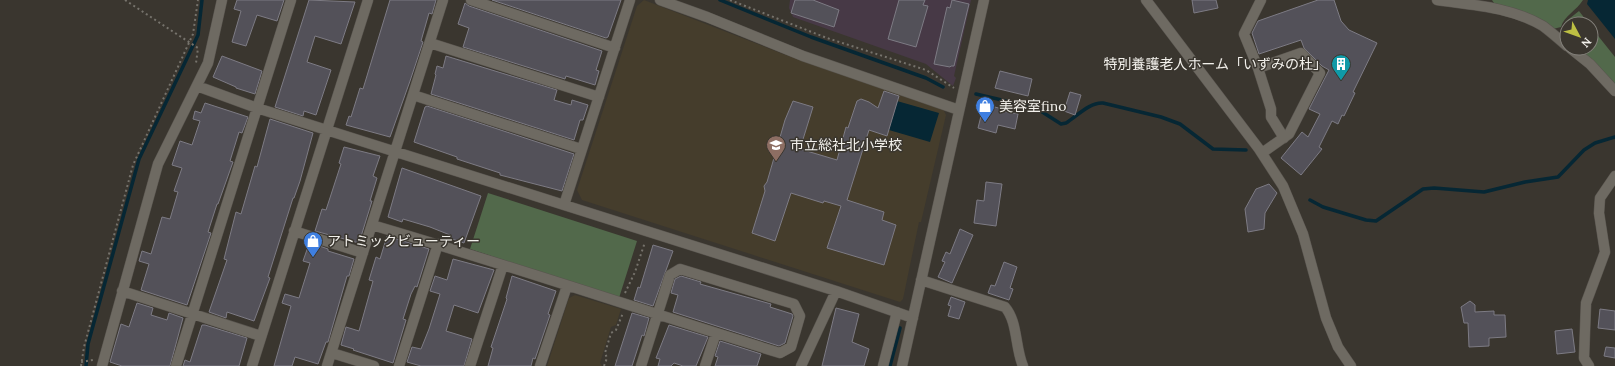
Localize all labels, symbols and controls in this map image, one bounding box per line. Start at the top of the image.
north arrow [1559,16,1599,56]
text: N [1578,35,1595,51]
building icon: 特別養護老人ホーム「いずみの杜」 [1330,53,1352,81]
place label: 特別養護老人ホーム「いずみの杜」 [1103,55,1327,73]
shop icon: 美容室fino [974,95,996,123]
place label: 美容室fino [999,97,1066,115]
school or university icon: 市立総社北小学校 [765,134,787,162]
place label: 市立総社北小学校 [790,136,902,154]
shop icon: アトミックビューティー [302,230,324,258]
place label: アトミックビューティー [327,232,480,250]

